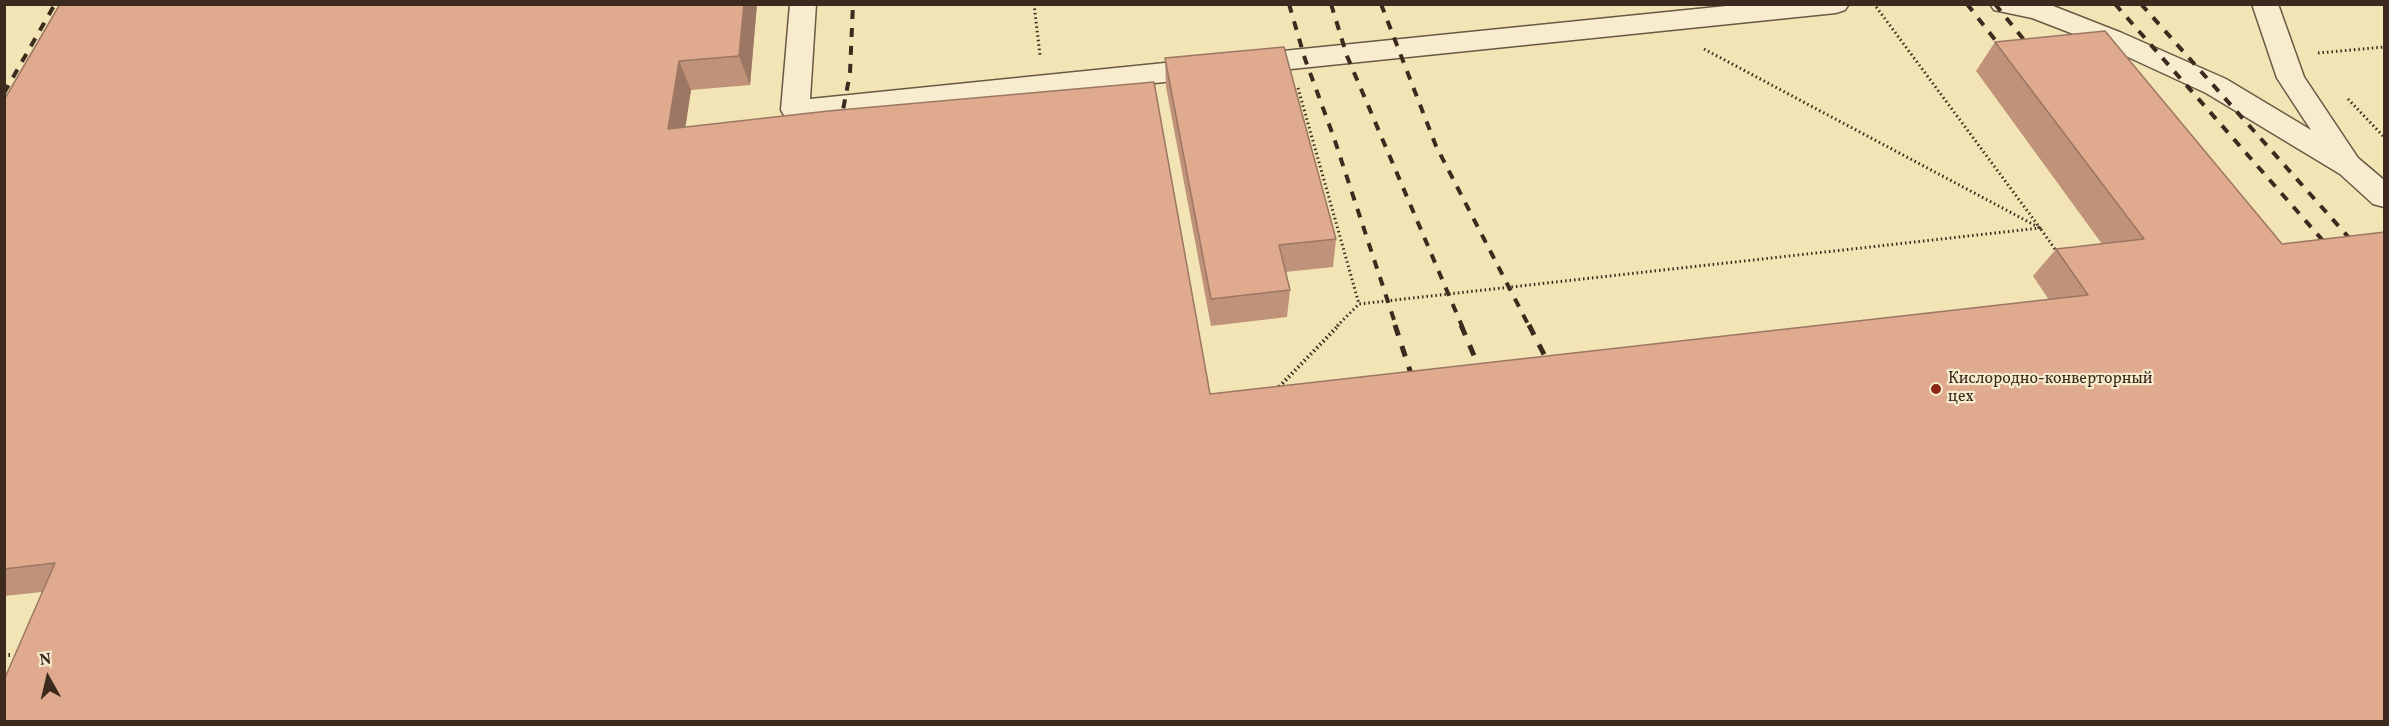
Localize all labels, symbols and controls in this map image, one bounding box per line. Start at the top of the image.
place label: Кислородно-конверторный цех [1948,370,2152,408]
marker: Кислородно-конверторный цех [1929,382,1943,396]
north arrow [18,648,78,708]
text: N [38,648,53,672]

